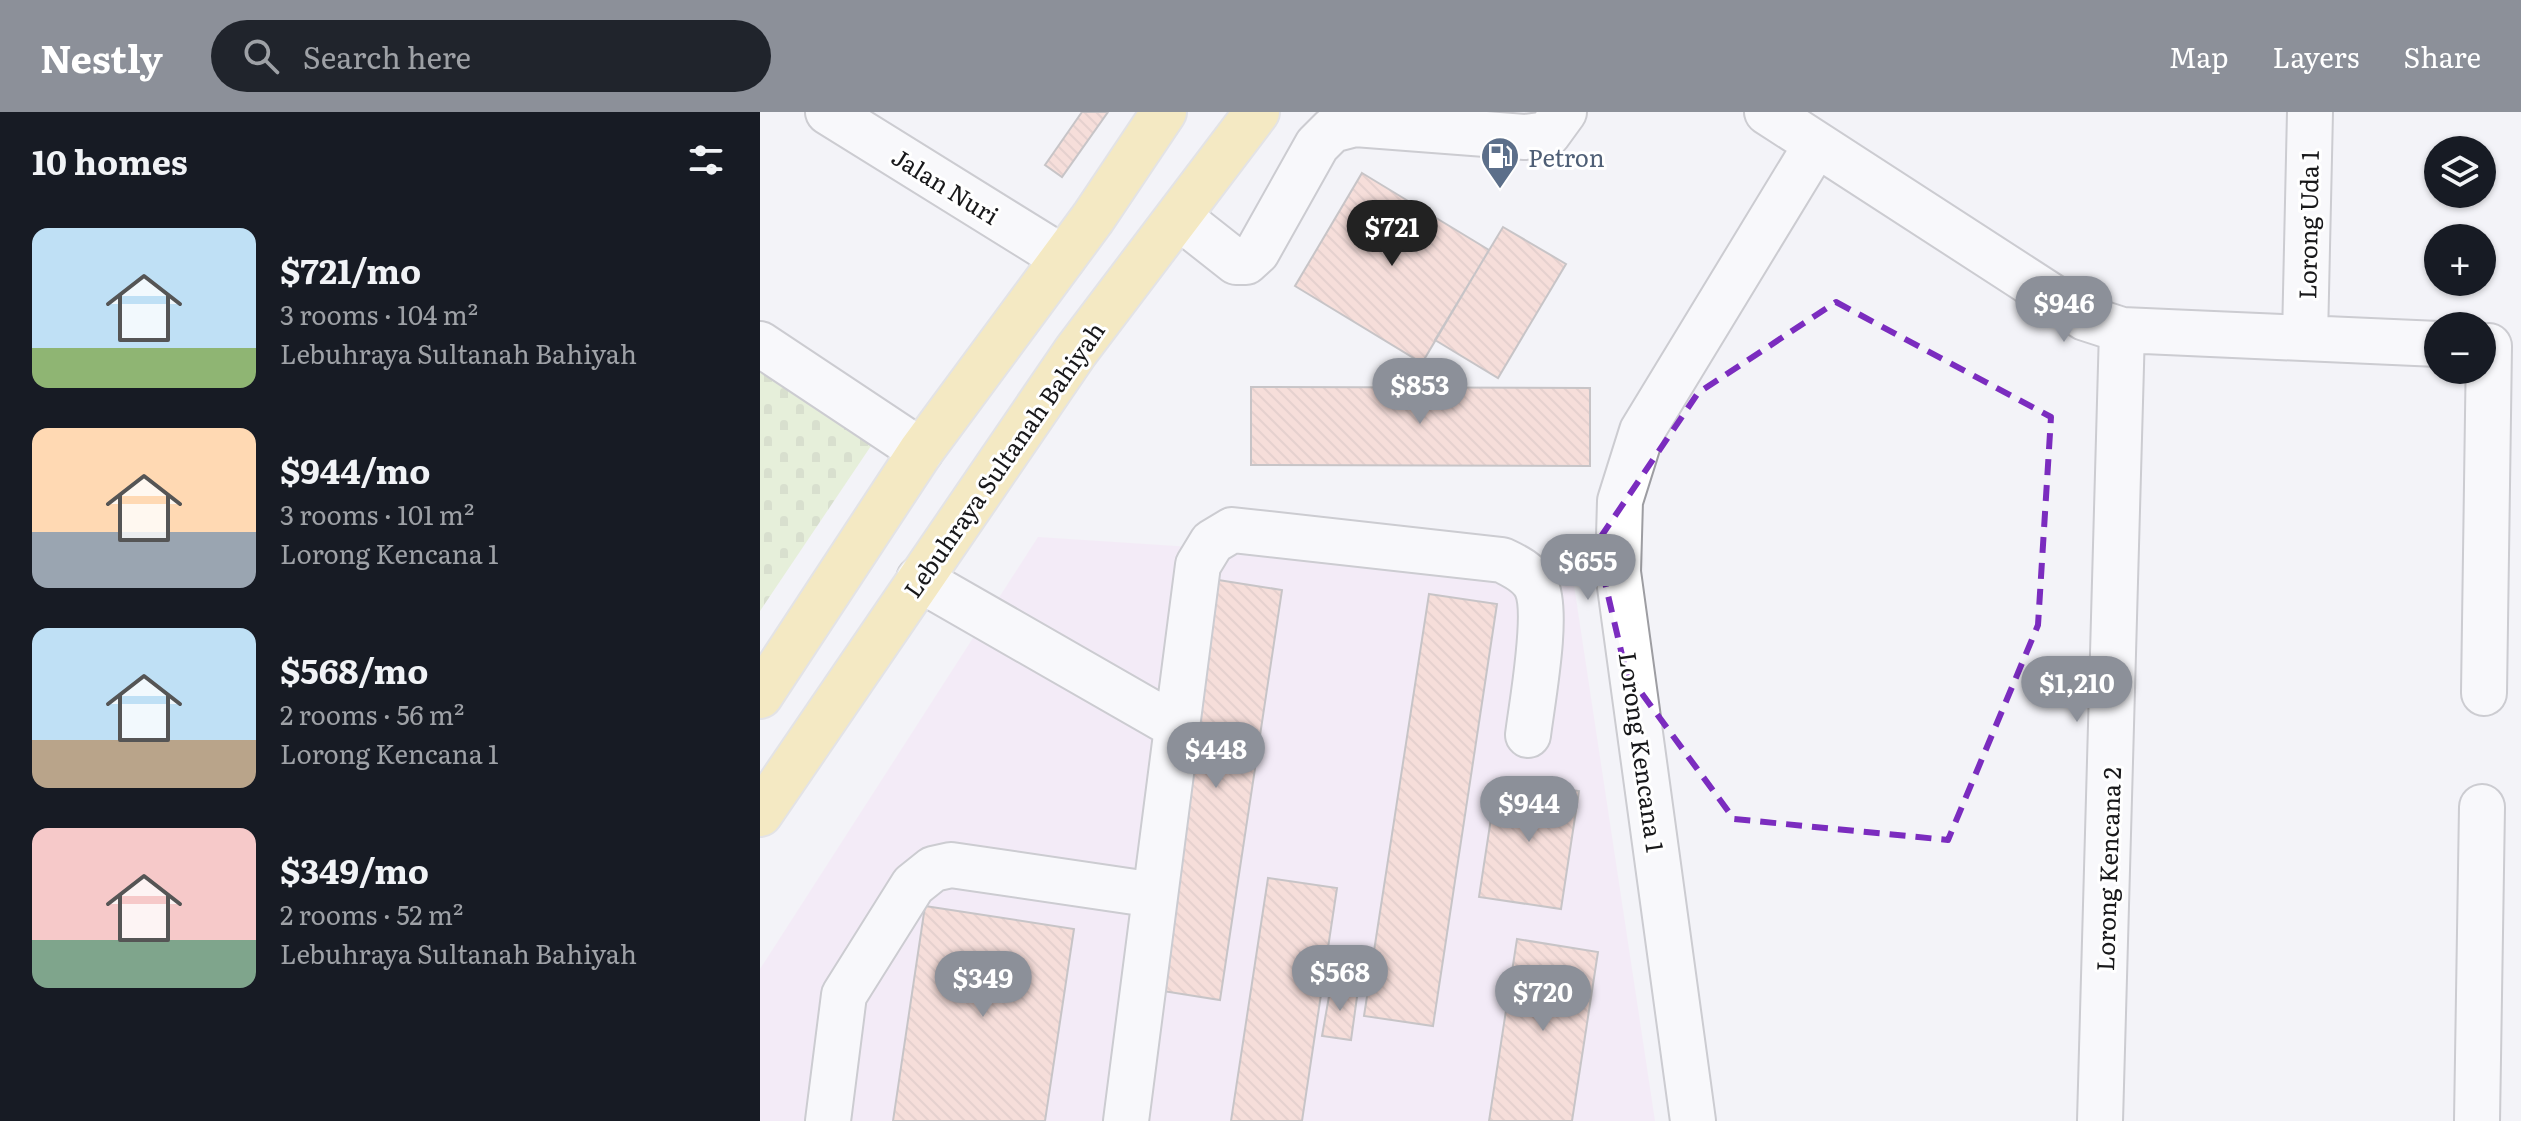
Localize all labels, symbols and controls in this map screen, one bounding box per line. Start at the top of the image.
search box [211,20,771,92]
text: Nestly [40,28,163,85]
icon: search [239,34,283,78]
text: Search here [303,34,471,78]
text: Map [2169,35,2228,77]
text: Layers [2272,35,2359,77]
text: Share [2403,35,2481,77]
text: 10 homes [32,135,188,185]
fuel station icon: Petron [1479,135,1521,190]
map controls [2424,136,2496,384]
button: layers [2424,136,2496,208]
icon: filters [684,138,728,182]
street label: Jalan Nuri [886,138,1006,232]
place label: Petron [1528,139,1605,174]
street label: Lorong Uda 1 [2288,150,2326,300]
pin: $721 [1345,200,1439,268]
text: $721 [1365,206,1419,245]
button: + [2424,224,2496,296]
text: $721/mo [280,244,421,294]
icon: home [96,260,192,356]
pin: $946 [2017,276,2111,344]
text: $946 [2033,282,2095,321]
text: 3 rooms · 104 m² [280,294,478,333]
button: − [2424,312,2496,384]
street label: Lebuhraya Sultanah Bahiyah [894,314,1112,604]
text: Lebuhraya Sultanah Bahiyah [280,333,637,372]
pin: $853 [1373,358,1467,426]
text: $853 [1390,364,1450,403]
text: $944/mo [280,444,431,494]
icon: home [96,460,192,556]
text: 3 rooms · 101 m² [280,494,474,533]
text: Lorong Kencana 1 [280,533,499,572]
pin: $655 [1541,534,1635,602]
text: $655 [1559,540,1617,579]
text: $568/mo [280,644,429,694]
street label: Lorong Kencana 1 [1612,650,1674,855]
pin: $1,210 [2012,656,2142,724]
icon: home [96,660,192,756]
text: $1,210 [2039,662,2115,701]
text: 2 rooms · 56 m² [280,694,464,733]
pin: $448 [1169,722,1263,790]
text: $448 [1185,728,1247,767]
text: Lorong Kencana 1 [280,733,499,772]
street label: Lorong Kencana 2 [2086,766,2128,972]
pin: $944 [1482,776,1576,844]
text: $944 [1498,782,1560,821]
text: $349/mo [280,844,429,894]
icon: home [96,860,192,956]
text: 2 rooms · 52 m² [280,894,463,933]
text: Lebuhraya Sultanah Bahiyah [280,933,637,972]
pin: $568 [1293,945,1387,1013]
pin: $349 [936,951,1030,1019]
text: $568 [1310,951,1370,990]
text: $349 [953,957,1013,996]
pin: $720 [1496,965,1590,1033]
text: $720 [1513,971,1573,1010]

